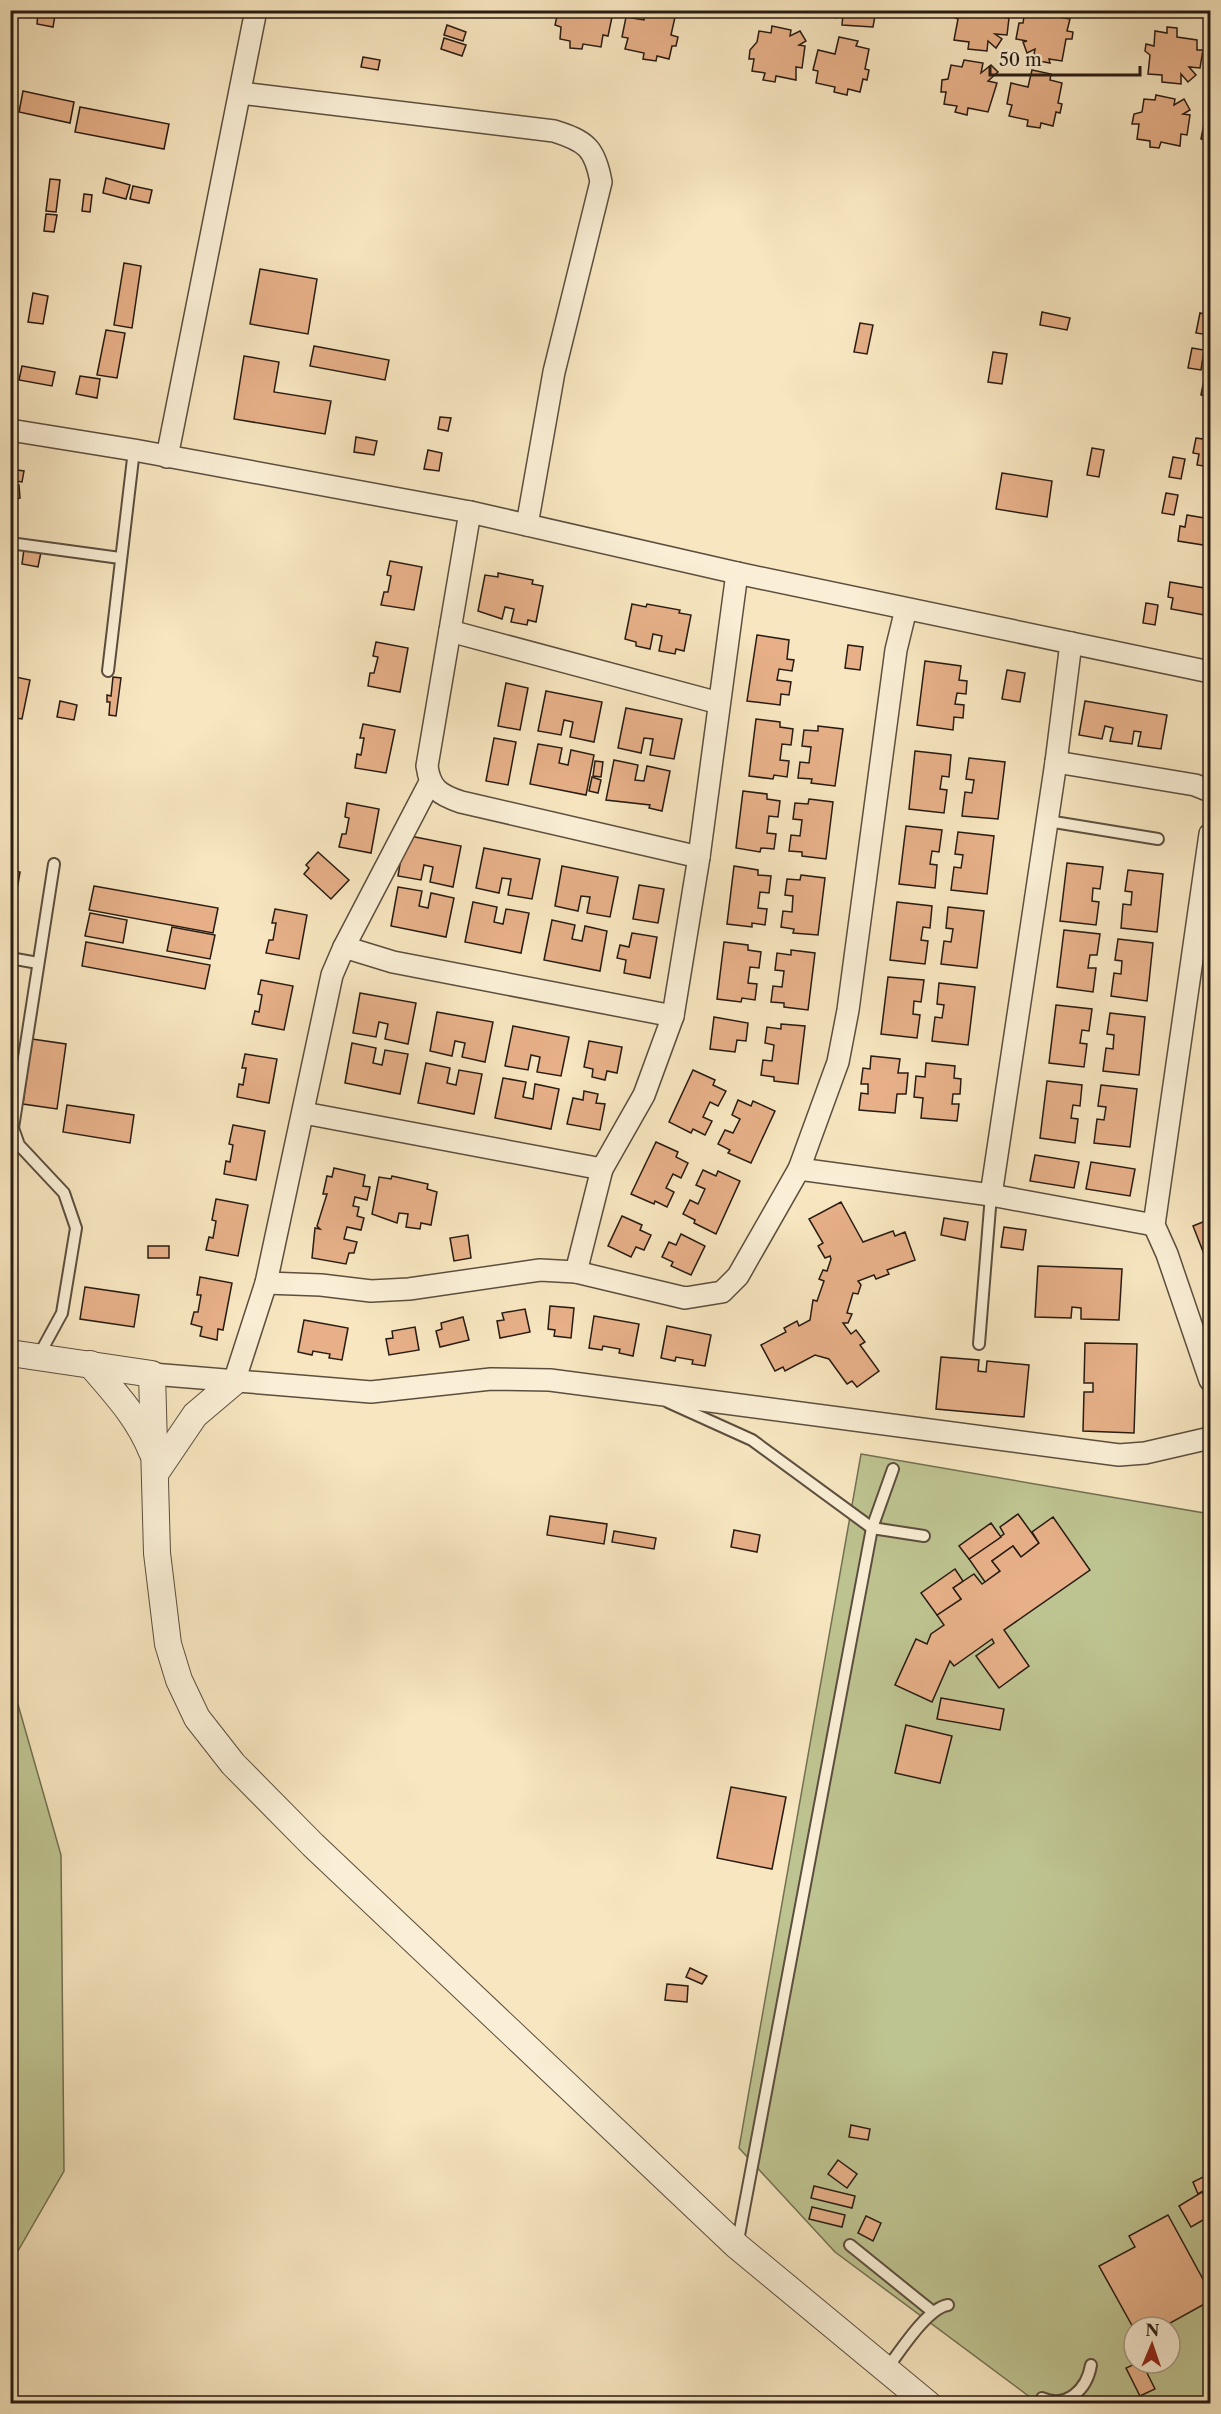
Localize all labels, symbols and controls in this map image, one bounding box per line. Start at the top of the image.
scale bar [990,39,1140,77]
text: 50 m [999,49,1042,71]
north arrow [1122,2315,1182,2375]
text: N [1145,2320,1160,2340]

